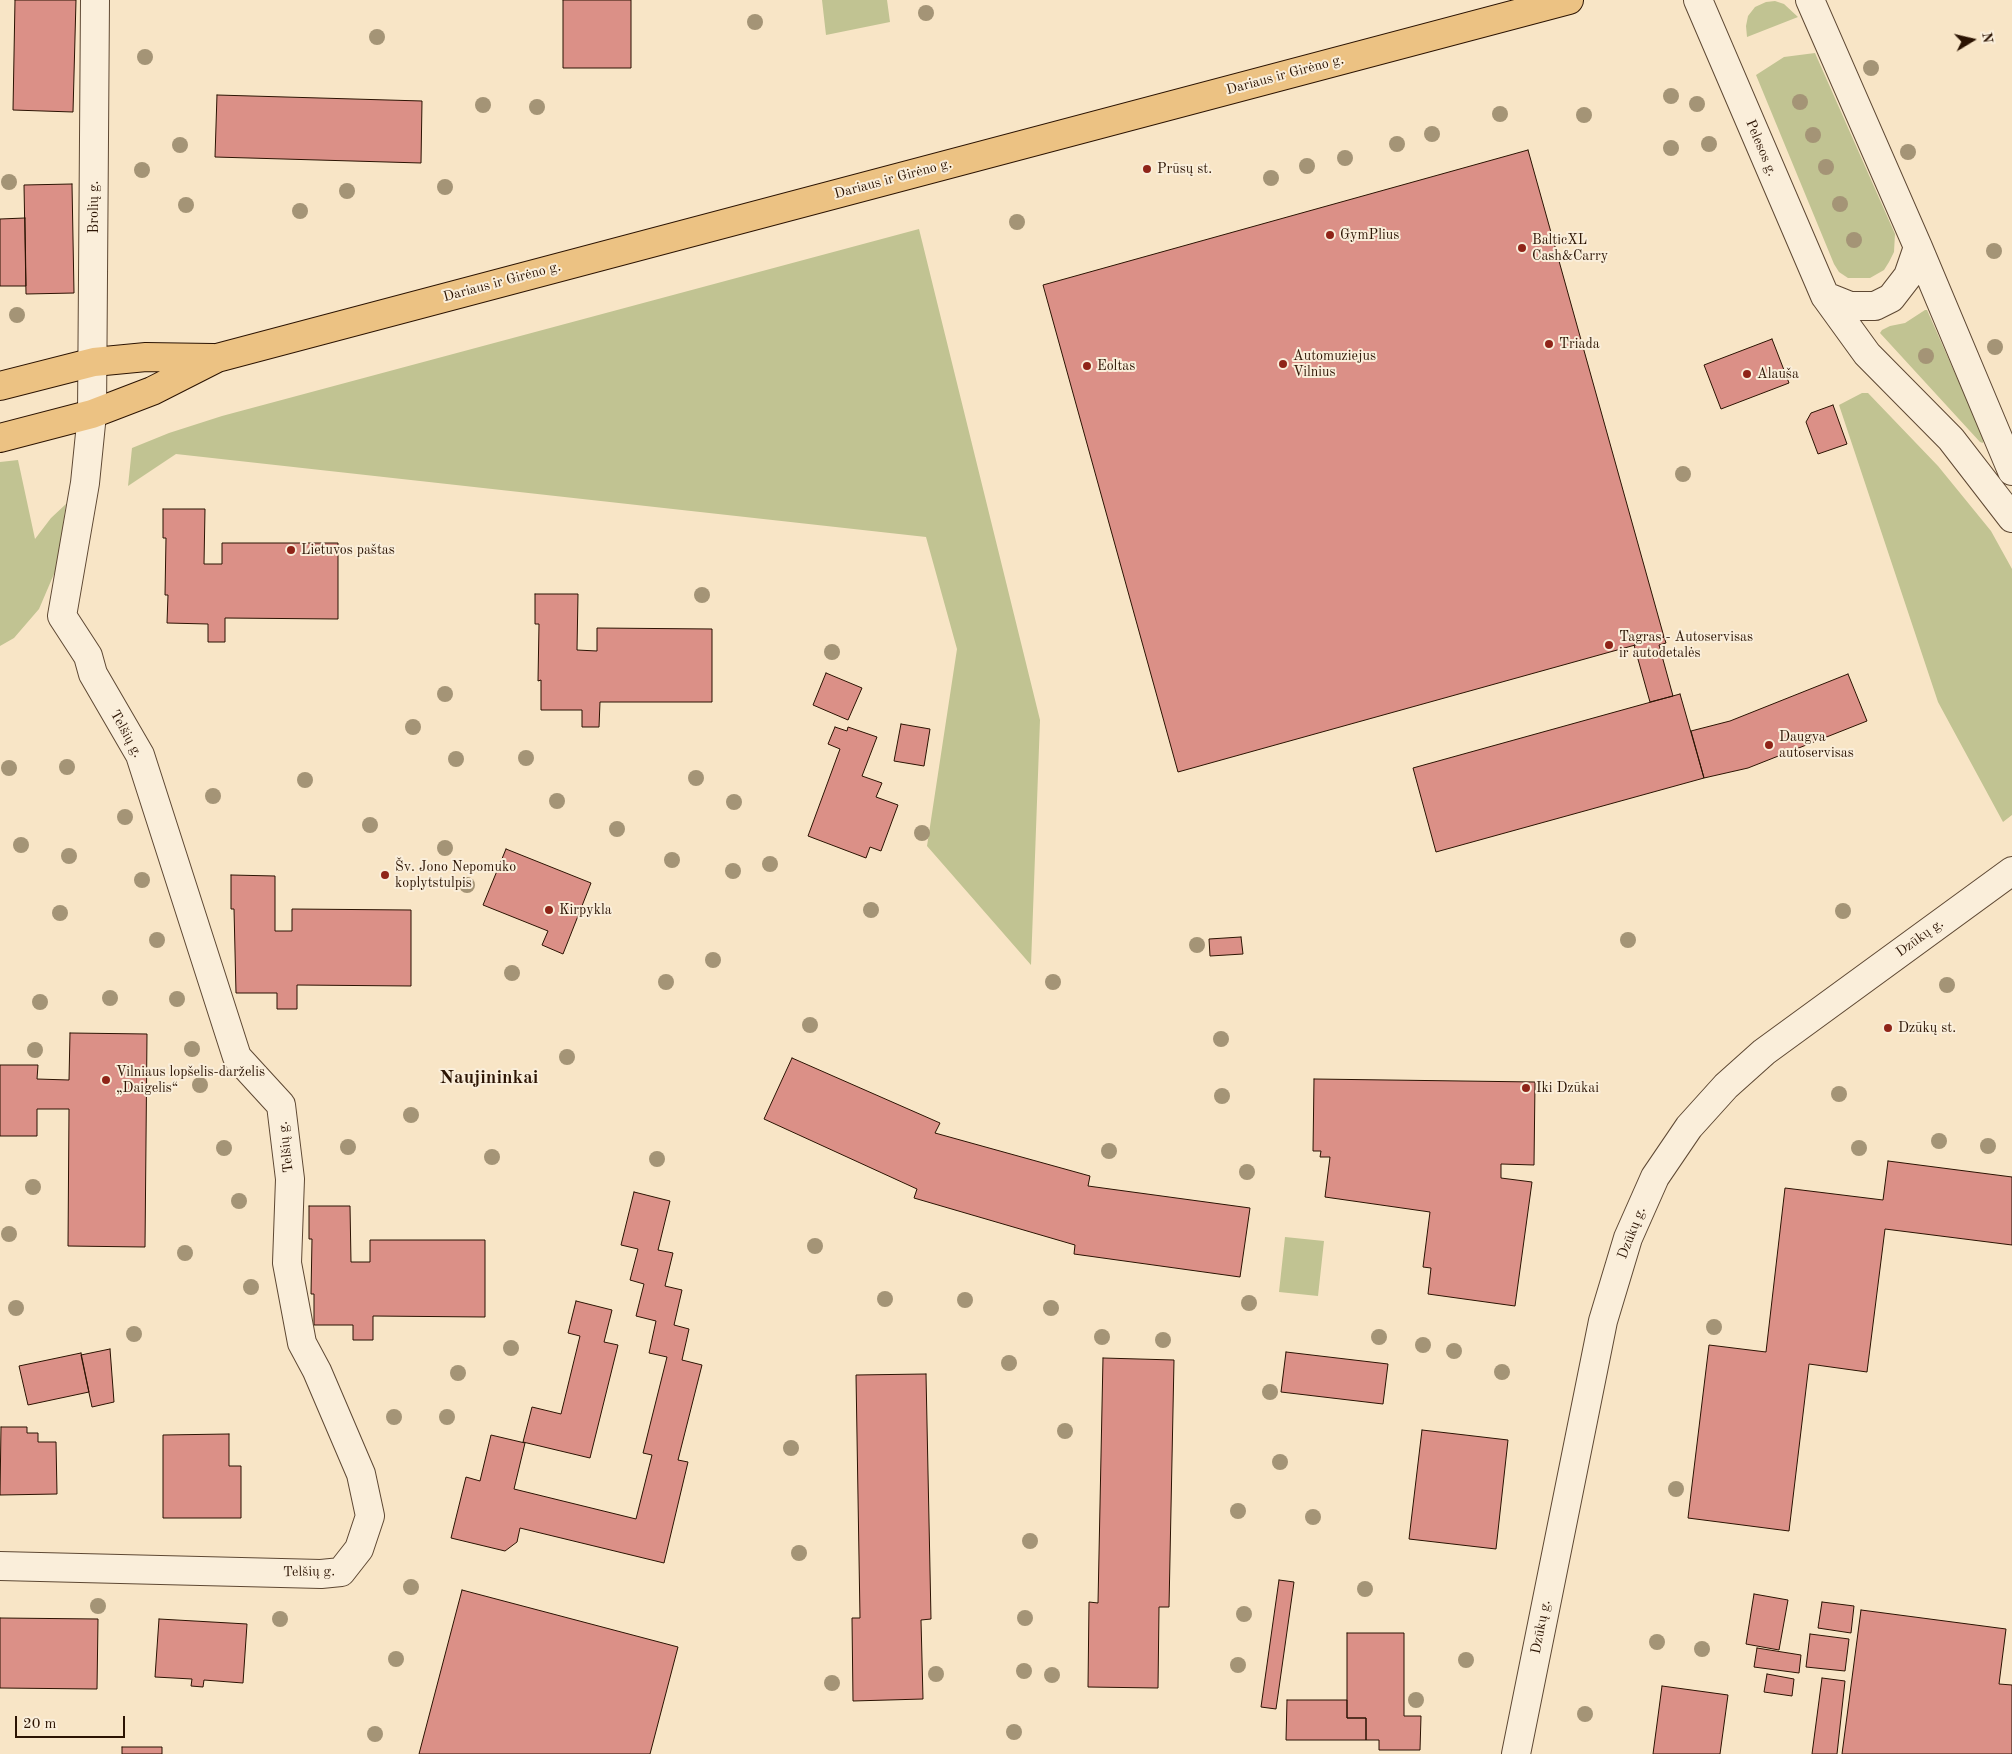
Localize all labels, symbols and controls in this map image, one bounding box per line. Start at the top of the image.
north arrow [1947,15,1997,65]
text: N [1979,31,1995,44]
street label: Dariaus ir Girėno g. [1224,51,1346,99]
street label: Pelesos g. [1742,117,1780,179]
street label: Dariaus ir Girėno g. [832,155,954,203]
place label: Prūsų st. [1157,161,1212,177]
marker: Prūsų st. [1141,163,1153,175]
street label: Brolių g. [86,181,102,233]
place label: GymPlius [1340,227,1399,243]
marker: GymPlius [1324,229,1336,241]
place label: BalticXL Cash&Carry [1532,232,1608,264]
marker: BalticXL Cash&Carry [1516,242,1528,254]
street label: Dariaus ir Girėno g. [441,258,563,306]
place label: Triada [1559,336,1600,352]
marker: Triada [1543,338,1555,350]
place label: Automuziejus Vilnius [1293,348,1376,381]
place label: Eoltas [1097,358,1135,374]
marker: Automuziejus Vilnius [1277,358,1289,370]
marker: Eoltas [1081,360,1093,372]
place label: Alauša [1757,366,1799,382]
marker: Alauša [1741,368,1753,380]
place label: Lietuvos paštas [301,542,395,558]
marker: Lietuvos paštas [285,544,297,556]
place label: Tagras - Autoservisas ir autodetalės [1619,629,1753,662]
marker: Tagras - Autoservisas ir autodetalės [1603,639,1615,651]
street label: Telšių g. [106,707,146,761]
place label: Daugva autoservisas [1779,729,1854,762]
marker: Daugva autoservisas [1763,739,1775,751]
place label: Šv. Jono Nepomuko koplytstulpis [395,859,516,892]
marker: Šv. Jono Nepomuko koplytstulpis [379,869,391,881]
place label: Kirpykla [559,902,612,918]
marker: Kirpykla [543,904,555,916]
street label: Dzūkų g. [1893,915,1947,961]
place label: Dzūkų st. [1898,1020,1956,1036]
marker: Dzūkų st. [1882,1022,1894,1034]
place label: Vilniaus lopšelis-darželis „Daigelis“ [116,1064,265,1096]
district label: Naujininkai [440,1067,538,1089]
marker: Vilniaus lopšelis-darželis „Daigelis“ [100,1074,112,1086]
place label: Iki Dzūkai [1536,1080,1599,1096]
marker: Iki Dzūkai [1520,1082,1532,1094]
street label: Telšių g. [274,1120,298,1174]
street label: Dzūkų g. [1614,1204,1650,1262]
street label: Telšių g. [283,1563,335,1581]
street label: Dzūkų g. [1528,1599,1554,1655]
scale bar [18,1706,128,1738]
text: 20 m [23,1717,57,1732]

